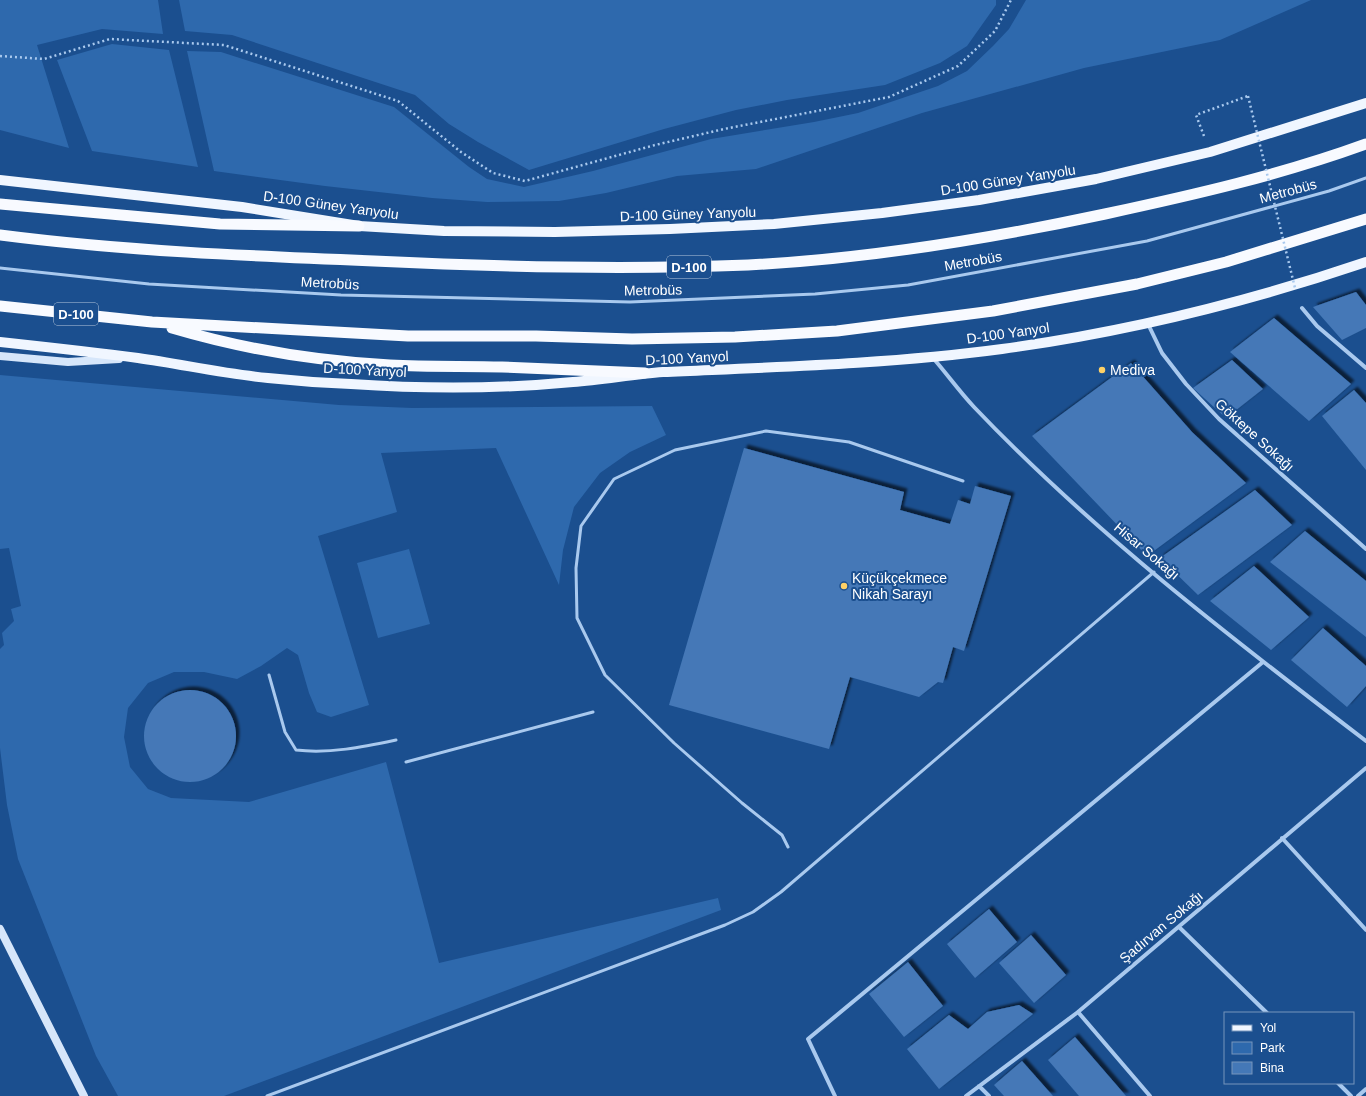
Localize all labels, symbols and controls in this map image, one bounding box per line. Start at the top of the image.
street label: D-100 Güney Yanyolu [939,161,1077,199]
street label: Metrobüs [1258,176,1318,206]
street label: D-100 Güney Yanyolu [262,188,400,222]
street label: D-100 Güney Yanyolu [620,204,756,224]
street label: Metrobüs [943,248,1003,274]
road number: D-100 [667,256,711,278]
street label: Metrobüs [300,273,360,293]
street label: Metrobüs [624,281,682,299]
road number: D-100 [54,303,98,325]
street label: D-100 Yanyol [966,319,1050,347]
street label: D-100 Yanyol [645,348,729,368]
street label: D-100 Yanyol [323,360,407,380]
place label: Mediva [1110,362,1155,378]
marker: Mediva [1097,365,1107,375]
street label: Göktepe Sokağı [1212,395,1298,475]
street label: Hisar Sokağı [1111,519,1183,583]
place label: Küçükçekmece Nikah Sarayı [852,570,947,602]
marker: Küçükçekmece Nikah Sarayı [839,581,849,591]
street label: Şadırvan Sokağı [1116,888,1206,966]
legend [1224,1012,1354,1084]
text: Yol [1260,1021,1276,1035]
text: Park [1260,1041,1286,1055]
text: Bina [1260,1061,1284,1075]

